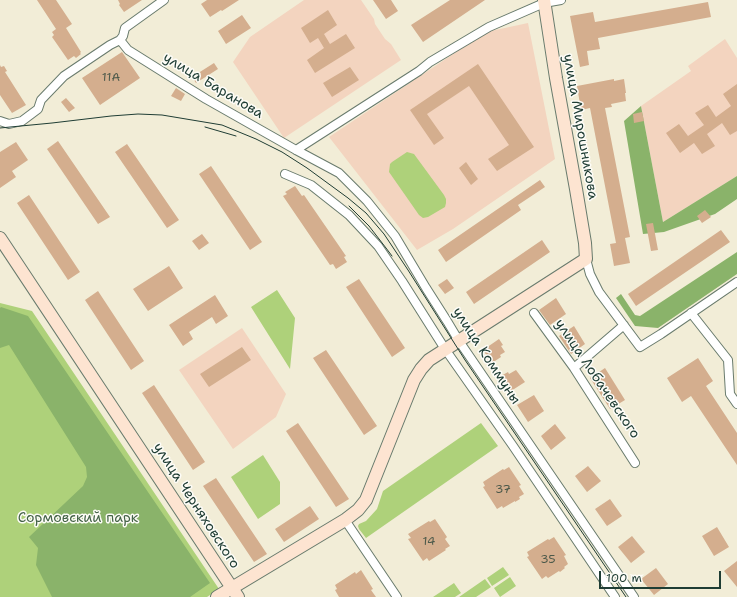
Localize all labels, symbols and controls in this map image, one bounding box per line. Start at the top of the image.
street label: улица Баранова [160,49,266,123]
street label: улица Мирошникова [559,53,601,201]
house number: 11А [102,71,120,85]
street label: улица Коммуны [448,304,524,408]
street label: улица Лобачевского [551,316,643,442]
street label: улица Черняховского [149,440,243,572]
house number: 37 [495,483,511,497]
park label: Сормовский парк [18,510,138,526]
house number: 14 [423,535,435,549]
house number: 35 [540,553,556,567]
scale bar [601,563,723,589]
text: 100 m [606,570,642,586]

